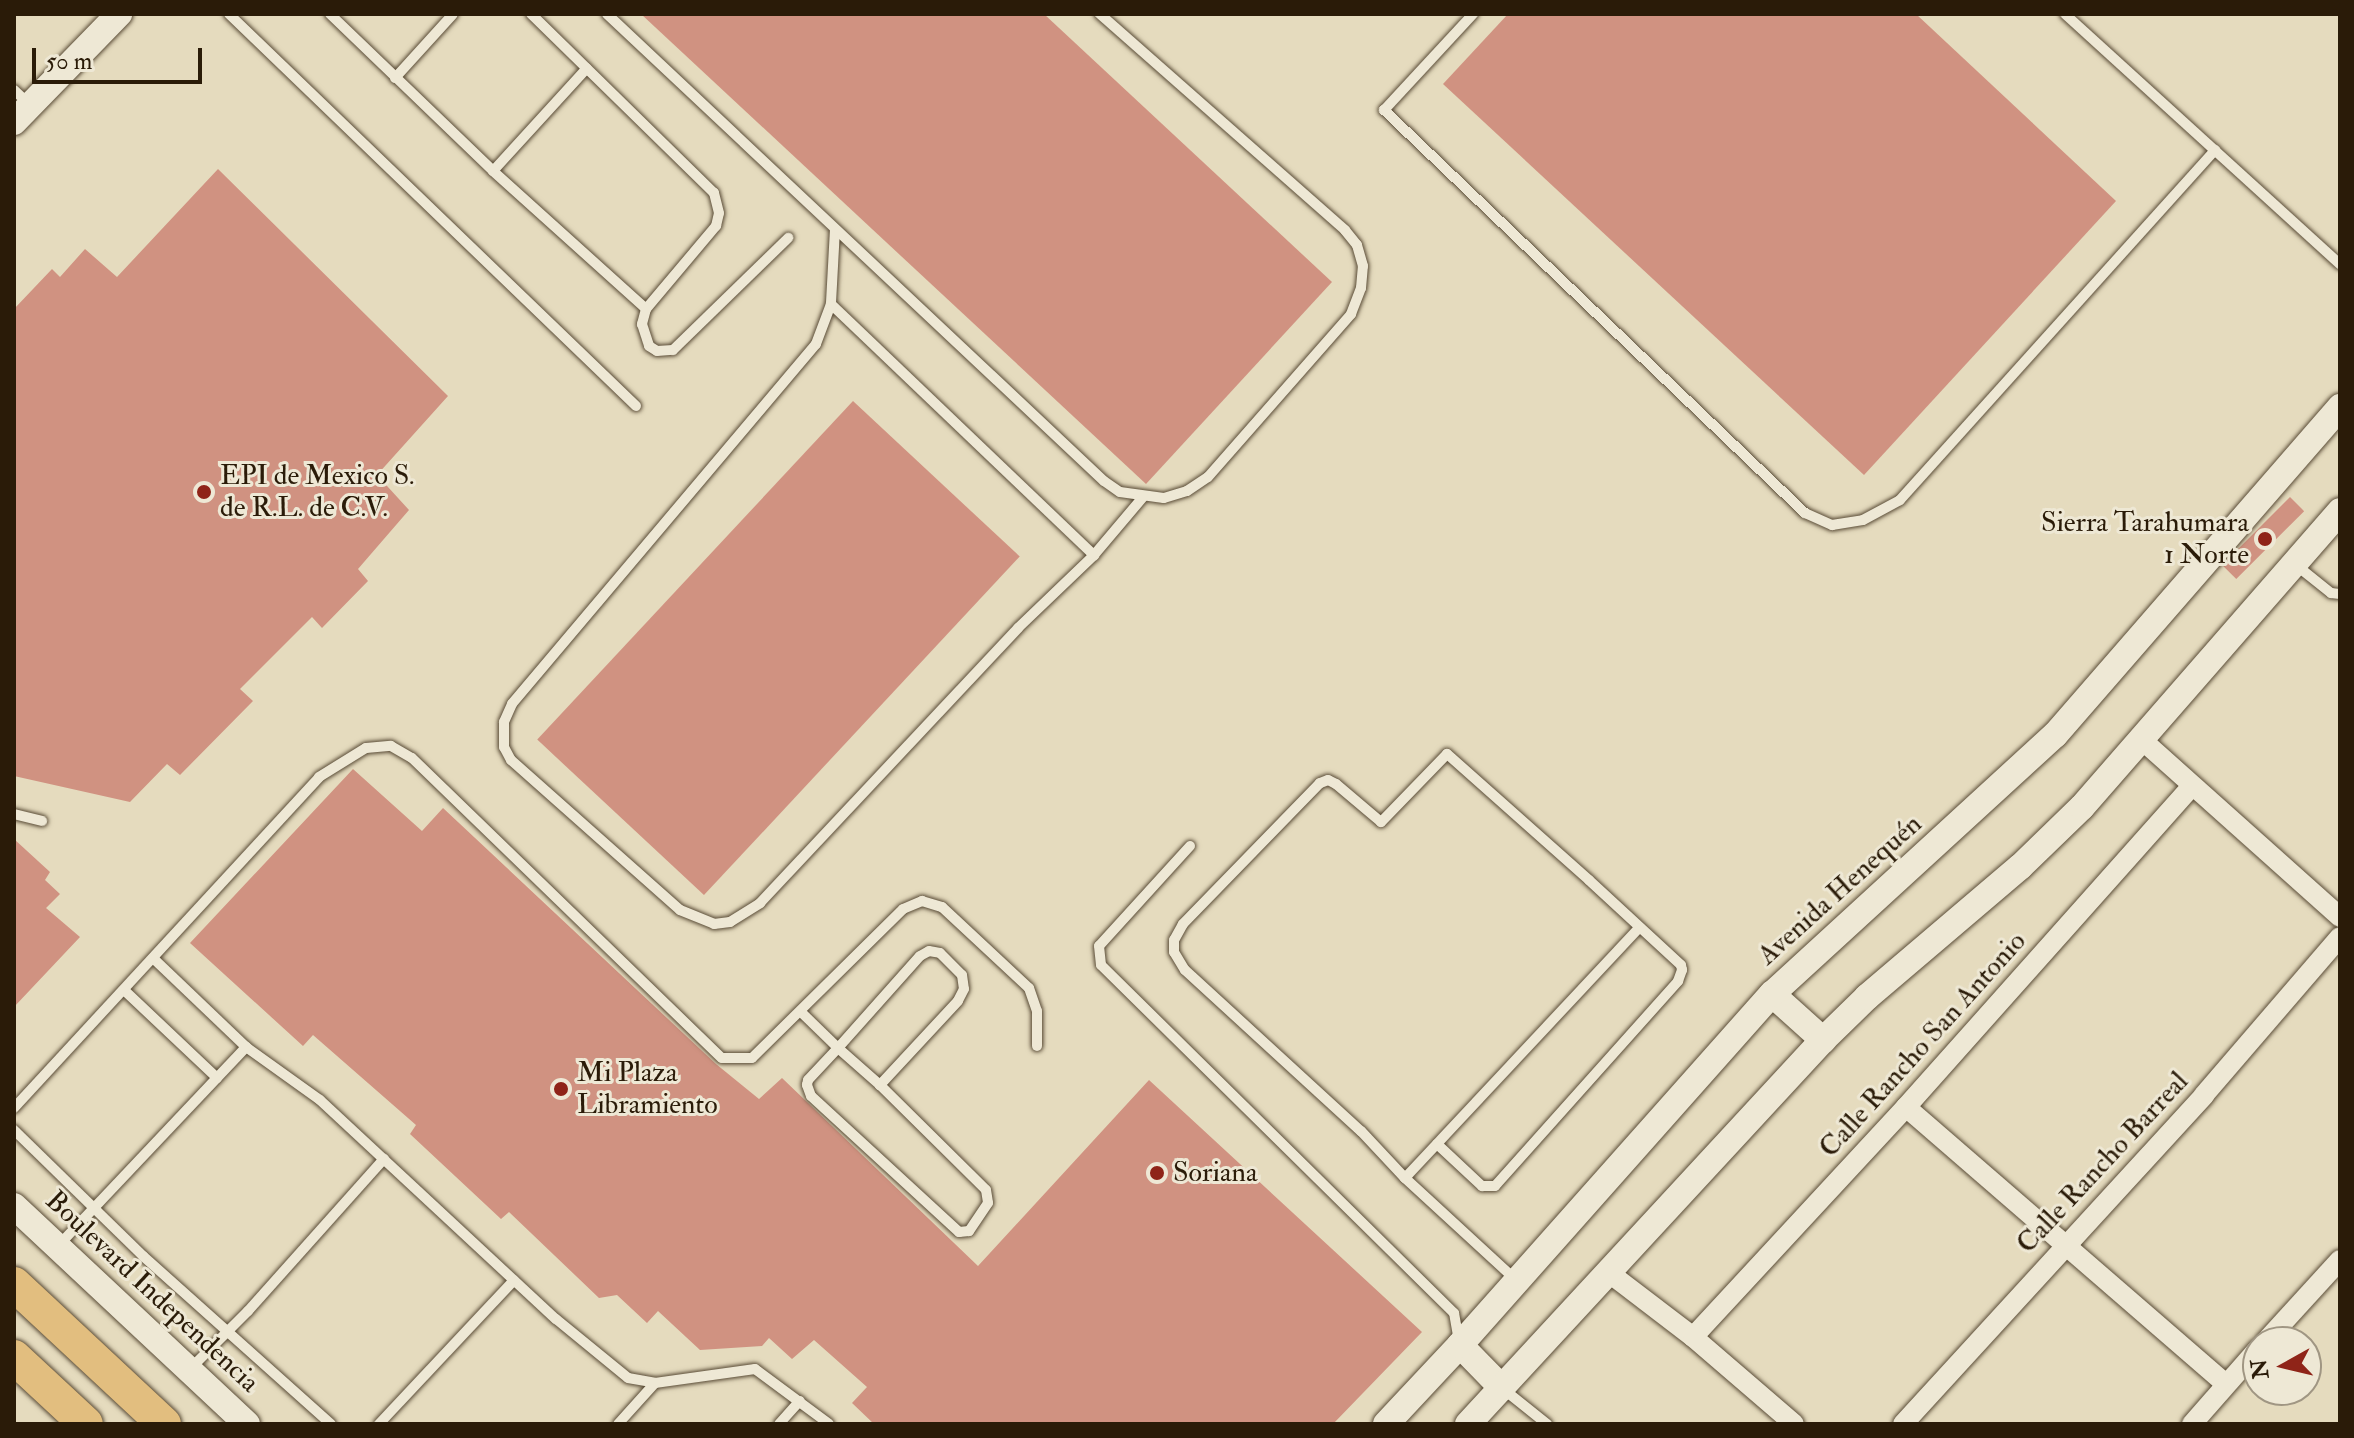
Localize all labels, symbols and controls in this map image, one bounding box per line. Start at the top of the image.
scale bar [36,32,206,82]
text: 50 m [46,46,92,77]
place label: EPI de Mexico S. de R.L. de C.V. [220,459,415,525]
marker: EPI de Mexico S. de R.L. de C.V. [195,483,213,501]
place label: Sierra Tarahumara 1 Norte [2041,506,2249,572]
marker: Sierra Tarahumara 1 Norte [2256,530,2274,548]
street label: Avenida Henequén [1751,807,1929,973]
street label: Calle Rancho San Antonio [1813,925,2033,1165]
place label: Mi Plaza Libramiento [577,1056,718,1122]
street label: Calle Rancho Barreal [2010,1065,2196,1261]
marker: Mi Plaza Libramiento [552,1080,570,1098]
place label: Soriana [1173,1156,1257,1190]
marker: Soriana [1148,1164,1166,1182]
street label: Boulevard Independencia [38,1184,266,1400]
north arrow [2242,1326,2322,1406]
text: N [2245,1357,2275,1381]

